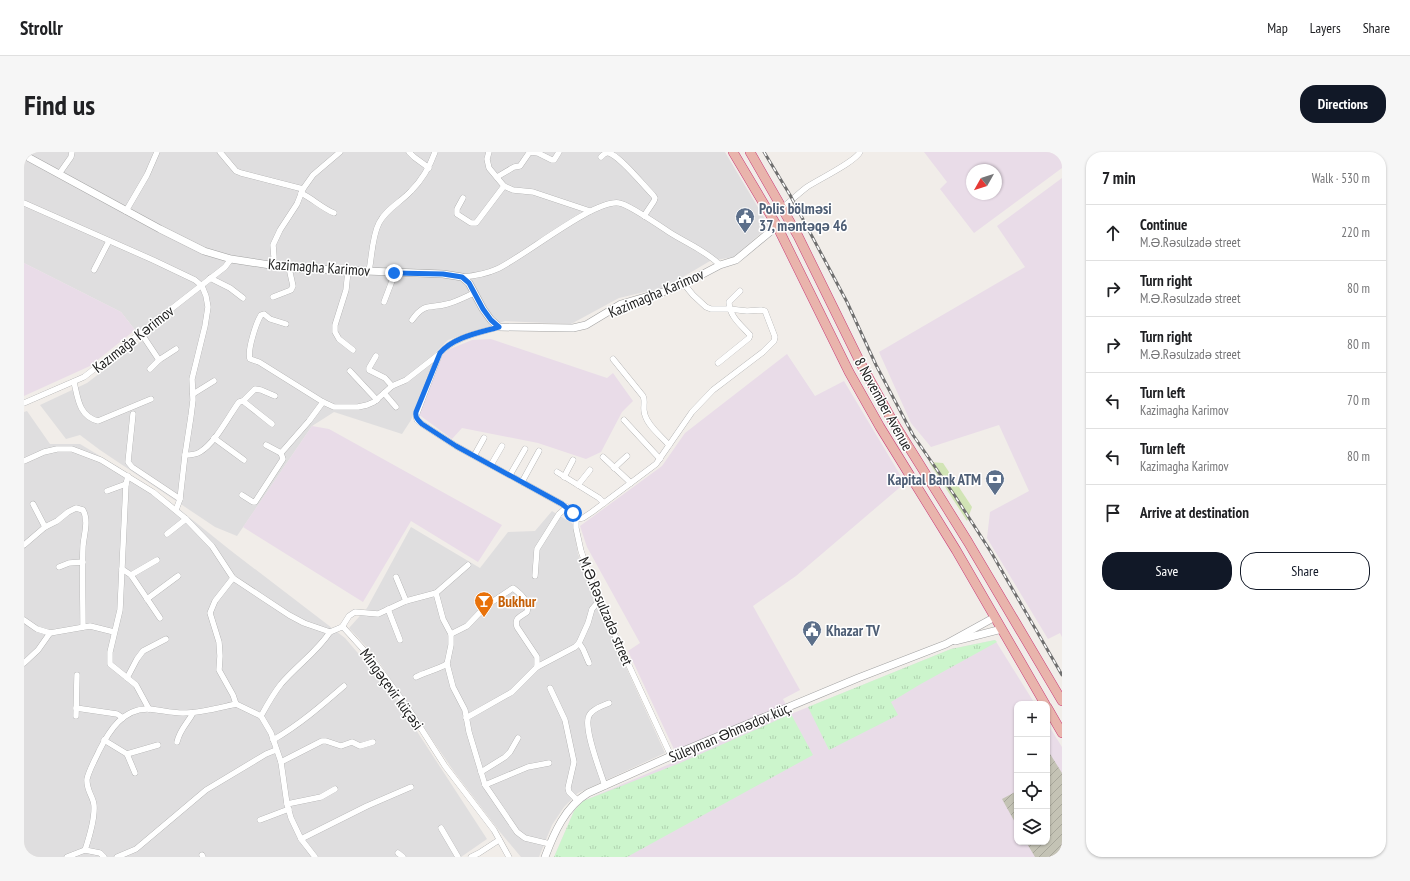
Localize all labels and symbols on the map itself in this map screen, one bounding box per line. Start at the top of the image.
north arrow [966,164,1002,200]
place label: Polis bölməsi 37, məntəqə 46 [759,199,847,235]
public building icon: Polis bölməsi 37, məntəqə 46 [734,206,756,234]
street label: Kazimagha Karimov [267,254,371,280]
route end [385,264,403,282]
street label: Kazimagha Karimov [605,264,707,322]
street label: Kazımağa Kərimov [88,301,178,377]
street label: 8 November Avenue [851,354,917,454]
bank icon: Kapital Bank ATM [984,468,1006,496]
place label: Kapital Bank ATM [888,470,981,489]
route start [564,504,582,522]
street label: M.Ə.Rəsulzadə street [575,554,637,668]
bar icon: Bukhur [473,590,495,618]
place label: Bukhur [498,592,537,611]
public building icon: Khazar TV [801,619,823,647]
place label: Khazar TV [826,621,880,640]
street label: Mingəçevir küçəsi [356,645,428,733]
street label: Süleyman Əhmədov küç. [666,697,794,766]

